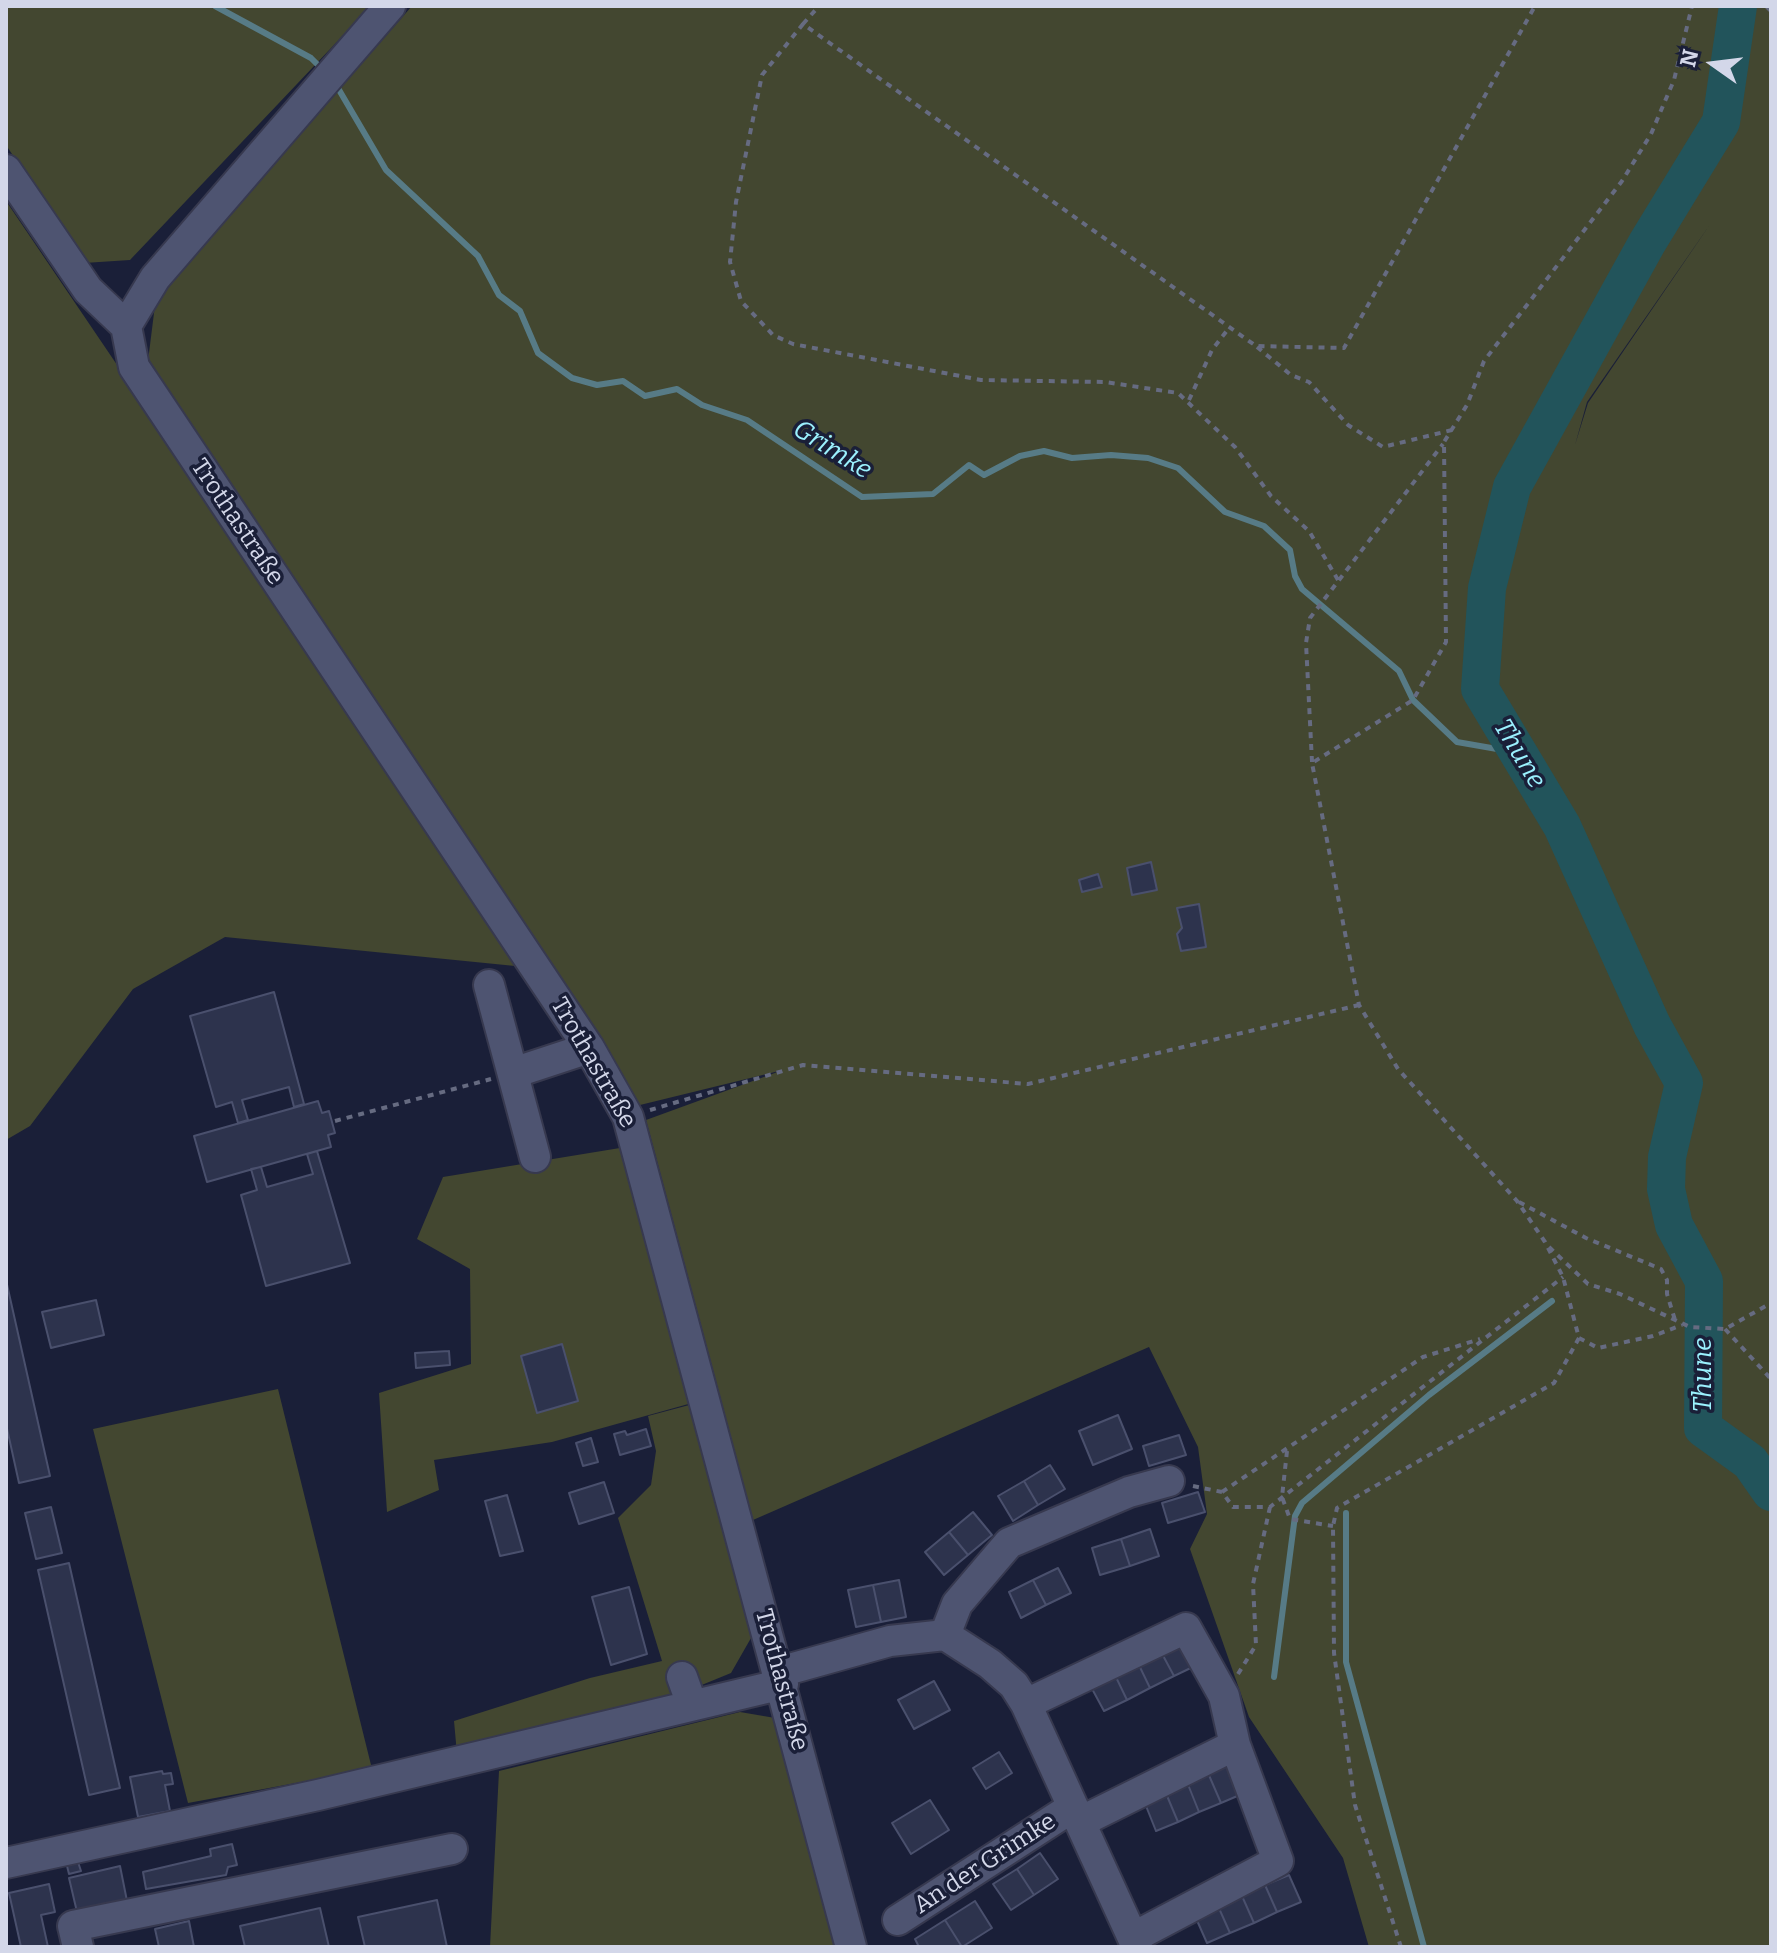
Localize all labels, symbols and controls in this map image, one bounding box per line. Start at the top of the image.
north arrow [1673,24,1753,104]
text: N [1674,47,1704,70]
water label: Grimke [787,414,877,486]
street label: Trothastraße [184,454,290,590]
water label: Thune [1486,714,1552,794]
street label: Trothastraße [544,993,642,1133]
water label: Thune [1688,1338,1720,1412]
street label: Trothastraße [748,1606,814,1754]
street label: An der Grimke [909,1807,1061,1921]

